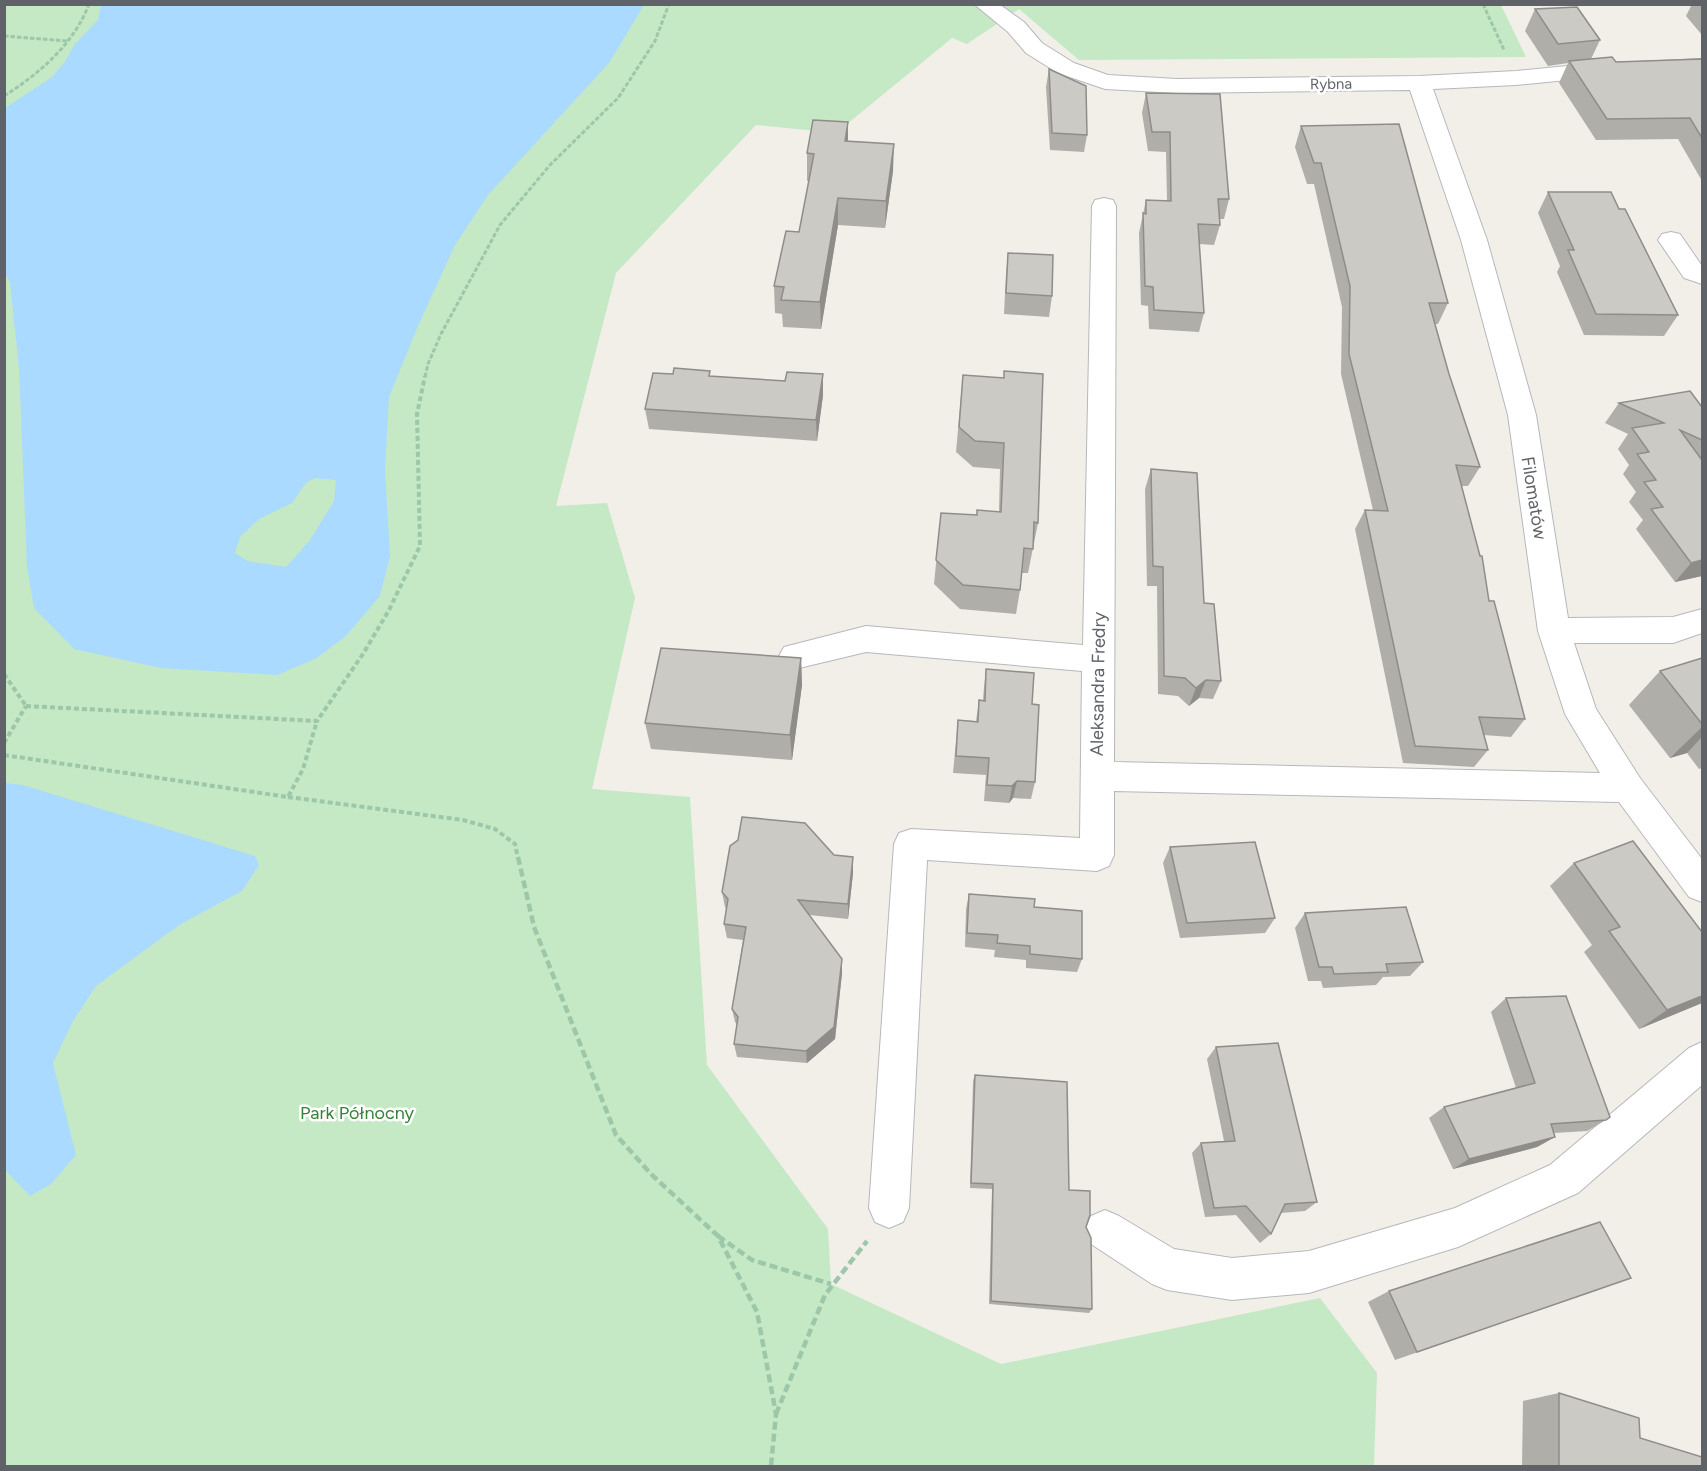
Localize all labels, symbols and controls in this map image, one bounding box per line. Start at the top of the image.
street label: Rybna [1310,75,1352,93]
street label: Filomatów [1517,455,1551,541]
street label: Aleksandra Fredry [1086,611,1110,756]
park label: Park Północny [300,1102,415,1124]

